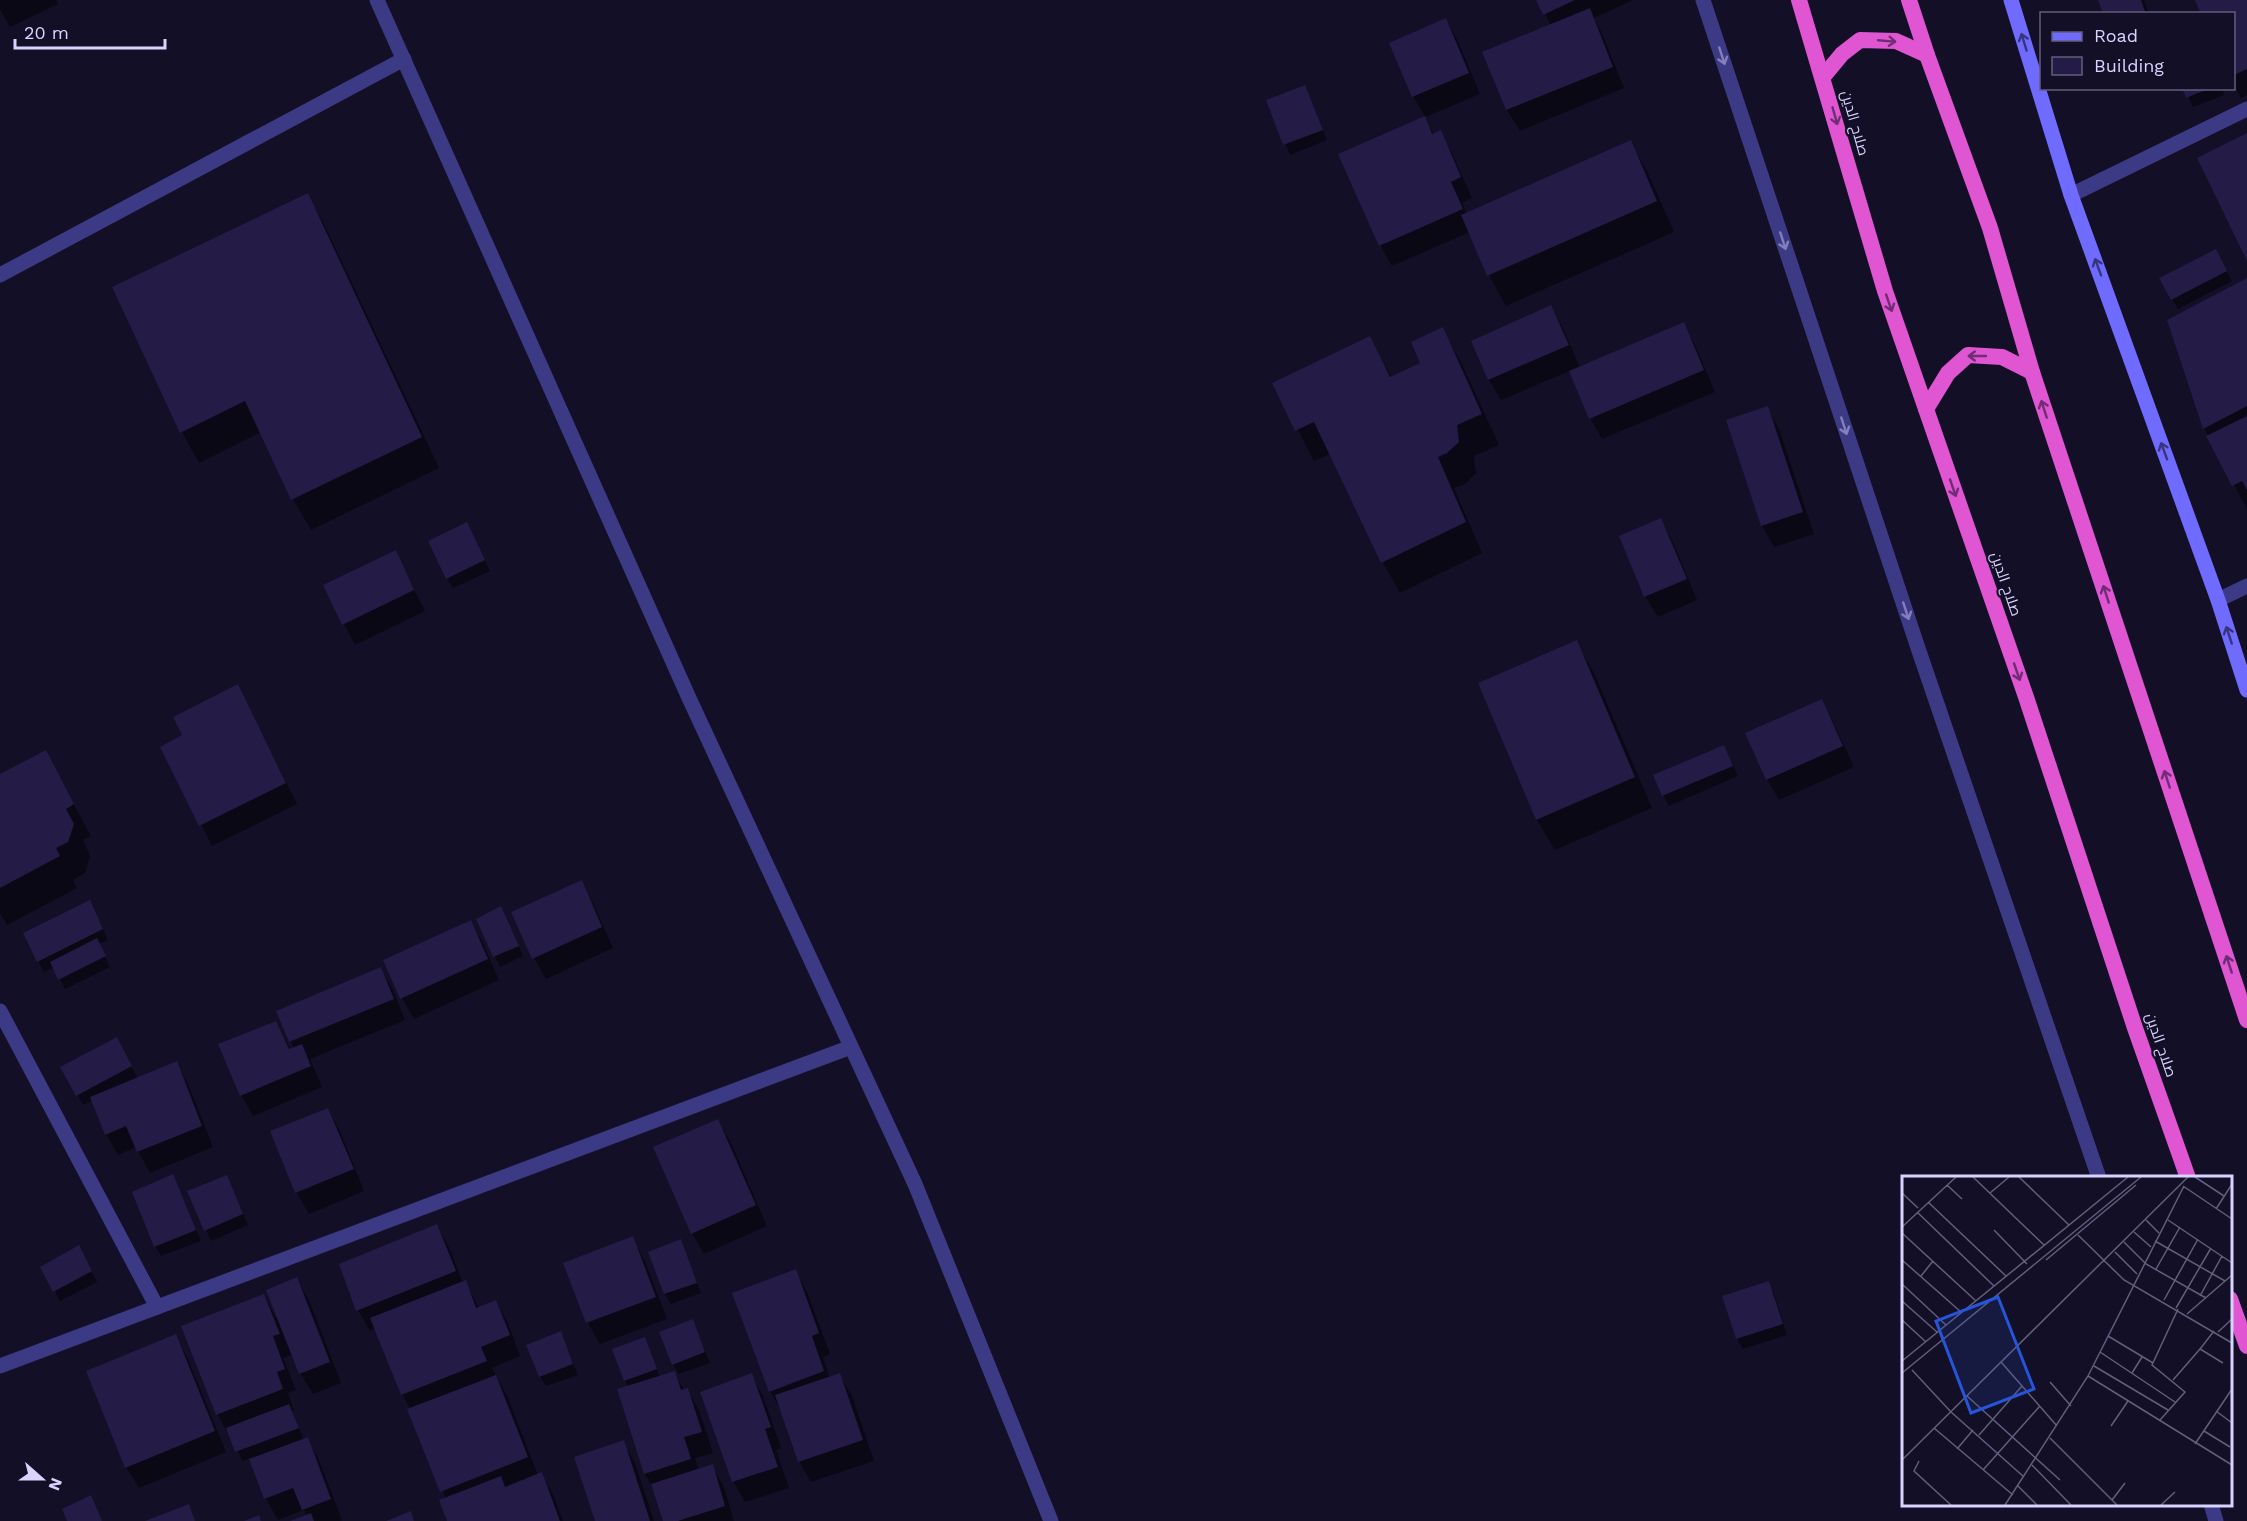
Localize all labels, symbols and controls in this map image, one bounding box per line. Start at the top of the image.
scale bar [15,12,165,50]
legend [2040,12,2235,90]
text: 20 m [24,22,69,43]
text: Road [2094,25,2138,46]
one-way arrow [2018,33,2029,52]
one-way arrow [1877,36,1897,47]
one-way arrow [1717,46,1728,64]
text: Building [2094,55,2164,76]
street label: صلاح الدين [1835,88,1873,158]
one-way arrow [1830,106,1841,125]
one-way arrow [1778,231,1789,250]
one-way arrow [2091,259,2102,277]
one-way arrow [1885,293,1896,312]
one-way arrow [1968,350,1988,362]
one-way arrow [2038,400,2049,419]
one-way arrow [1840,416,1851,435]
one-way arrow [2158,442,2169,461]
one-way arrow [1949,478,1960,496]
street label: صلاح الدين [1985,549,2025,619]
one-way arrow [2099,585,2110,604]
one-way arrow [1901,601,1912,620]
one-way arrow [2223,625,2234,644]
one-way arrow [2013,662,2024,681]
one-way arrow [2161,770,2172,789]
one-way arrow [2222,955,2233,974]
street label: صلاح الدين [2140,1010,2180,1080]
inset map [1902,1176,2232,1506]
north arrow [12,1449,72,1509]
text: N [45,1475,67,1493]

